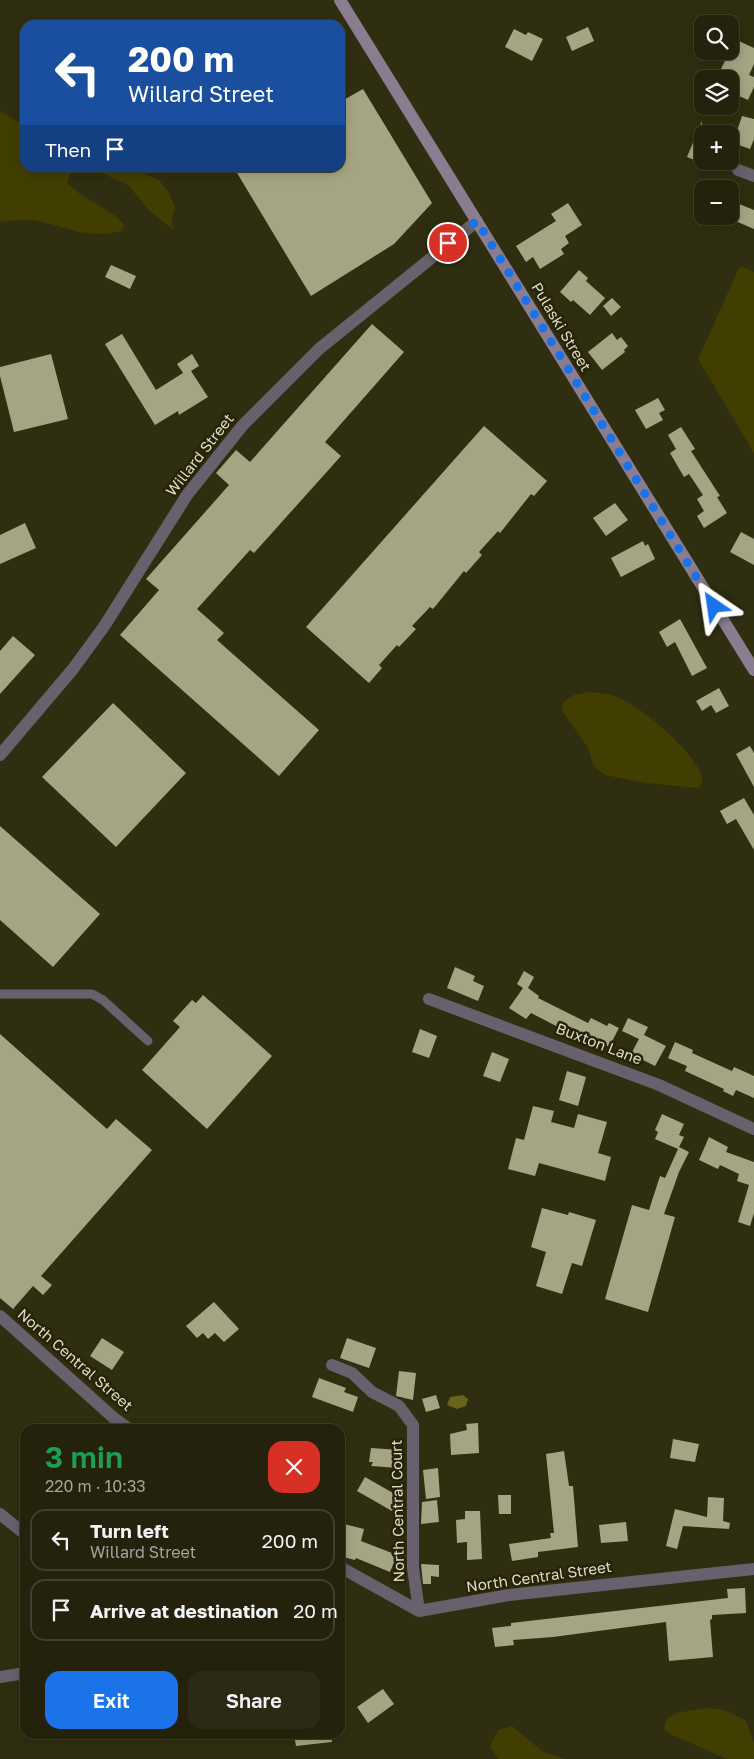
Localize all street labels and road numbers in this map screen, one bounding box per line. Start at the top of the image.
street label: Pulaski Street [528,279,596,374]
street label: Willard Street [161,410,237,499]
street label: Buxton Lane [554,1018,645,1068]
street label: North Central Street [14,1304,137,1414]
street label: North Central Court [387,1440,407,1582]
street label: North Central Street [465,1557,613,1595]

